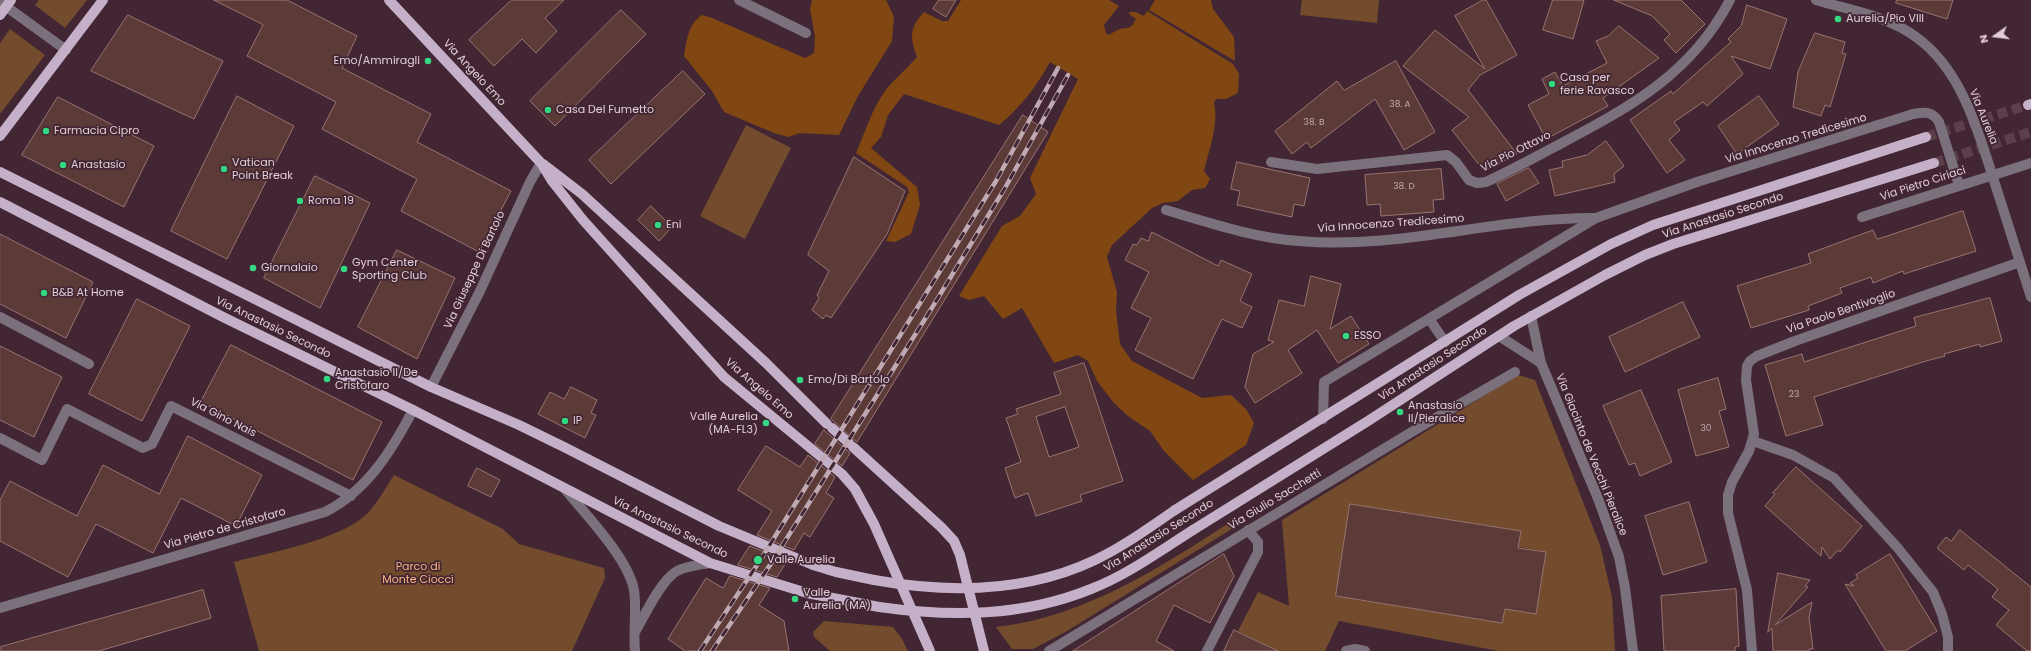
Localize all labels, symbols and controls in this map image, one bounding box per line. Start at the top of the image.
place label: Aurelia/Pio VIII [1846,12,1924,26]
marker: Aurelia/Pio VIII [1833,14,1843,24]
north arrow [1975,16,2015,56]
text: N [1975,33,1992,45]
street label: Via Angelo Emo [440,37,508,109]
place label: Emo/Ammiragli [334,54,420,68]
marker: Emo/Ammiragli [423,56,433,66]
place label: Casa per ferie Ravasco [1560,71,1634,97]
marker: Casa per ferie Ravasco [1547,79,1557,89]
street label: Via Aurelia [1966,87,2000,147]
house number: 38. A [1389,100,1411,110]
place label: Casa Del Fumetto [556,103,654,117]
marker: Casa Del Fumetto [543,105,553,115]
street label: Via Innocenzo Tredicesimo [1724,111,1868,167]
house number: 38. B [1304,118,1324,128]
place label: Farmacia Cipro [54,124,139,138]
marker: Farmacia Cipro [41,126,51,136]
street label: Via Pio Ottavo [1479,129,1553,175]
place label: Vatican Point Break [232,156,293,182]
place label: Anastasio [71,158,126,172]
marker: Anastasio [58,160,68,170]
marker: Vatican Point Break [219,164,229,174]
street label: Via Pietro Ciriaci [1878,164,1968,204]
house number: 38. D [1393,182,1415,192]
street label: Via Anastasio Secondo [1661,190,1785,242]
place label: Roma 19 [308,194,354,208]
marker: Roma 19 [295,196,305,206]
street label: Via Giuseppe Di Bartolo [442,209,508,331]
street label: Via Innocenzo Tredicesimo [1317,212,1465,236]
place label: Eni [666,218,681,232]
marker: Eni [653,220,663,230]
place label: Gym Center Sporting Club [352,256,427,282]
place label: Giornalaio [261,261,318,275]
marker: Giornalaio [248,263,258,273]
marker: Gym Center Sporting Club [339,264,349,274]
place label: B&B At Home [52,286,124,300]
street label: Via Paolo Bentivoglio [1785,287,1897,337]
marker: B&B At Home [39,288,49,298]
street label: Via Anastasio Secondo [213,294,333,362]
street label: Via Anastasio Secondo [1376,324,1490,404]
place label: ESSO [1354,329,1381,343]
marker: ESSO [1341,331,1351,341]
street label: Via Angelo Emo [722,356,796,422]
place label: Anastasio II/De Cristofaro [335,366,418,392]
street label: Via Giacinto de Vecchi Pieralice [1552,372,1630,538]
place label: Emo/Di Bartolo [808,373,890,387]
marker: Anastasio II/De Cristofaro [322,374,332,384]
marker: Emo/Di Bartolo [795,375,805,385]
house number: 23 [1789,390,1799,400]
street label: Via Gino Nais [188,396,258,440]
place label: Anastasio II/Pieralice [1408,399,1465,425]
marker: Anastasio II/Pieralice [1395,407,1405,417]
place label: Valle Aurelia (MA-FL3) [690,410,758,436]
place label: IP [573,414,582,428]
marker: IP [560,416,570,426]
marker: Valle Aurelia (MA-FL3) [761,418,771,428]
house number: 30 [1701,424,1711,434]
street label: Via Giulio Sacchetti [1226,467,1324,533]
street label: Via Anastasio Secondo [610,494,730,562]
street label: Via Anastasio Secondo [1102,497,1216,575]
street label: Via Pietro de Cristofaro [163,505,287,553]
place label: Valle Aurelia [767,553,835,567]
marker: Valle Aurelia [752,554,764,566]
park label: Parco di Monte Ciocci [382,560,454,586]
place label: Valle Aurelia (MA) [803,586,871,612]
marker: Valle Aurelia (MA) [790,594,800,604]

